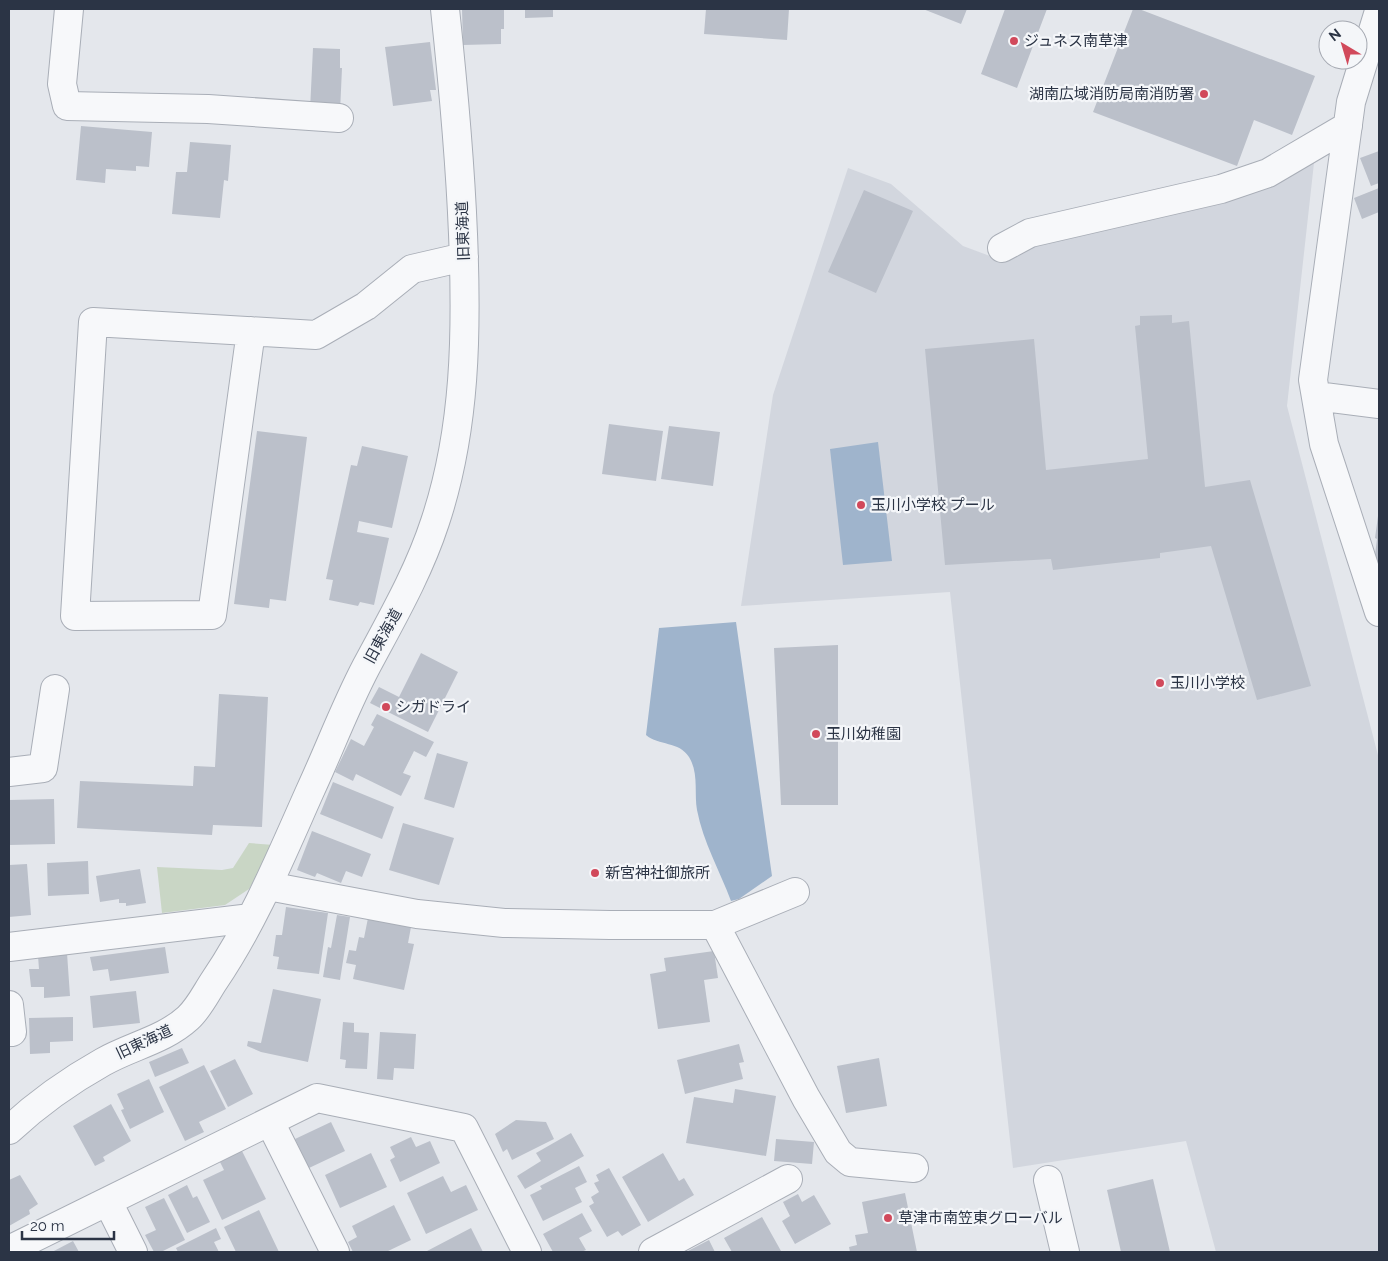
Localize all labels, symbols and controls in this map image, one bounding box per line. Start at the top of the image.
north arrow [1318,20,1368,70]
text: N [1326,25,1344,44]
place label: ジュネス南草津 [1024,32,1128,50]
marker: ジュネス南草津 [1008,35,1020,47]
place label: 湖南広域消防局南消防署 [1029,85,1194,103]
marker: 湖南広域消防局南消防署 [1198,88,1210,100]
street label: 旧東海道 [453,201,473,261]
place label: 玉川小学校 プール [871,496,995,514]
marker: 玉川小学校 プール [855,499,867,511]
street label: 旧東海道 [361,605,405,667]
place label: 玉川小学校 [1170,674,1245,692]
marker: 玉川小学校 [1154,677,1166,689]
place label: シガドライ [396,698,471,716]
marker: シガドライ [380,701,392,713]
place label: 玉川幼稚園 [826,725,901,743]
marker: 玉川幼稚園 [810,728,822,740]
place label: 新宮神社御旅所 [605,864,710,882]
marker: 新宮神社御旅所 [589,867,601,879]
street label: 旧東海道 [113,1021,175,1063]
scale bar [22,1208,115,1240]
place label: 草津市南笠東グローバル [898,1209,1063,1227]
marker: 草津市南笠東グローバル [882,1212,894,1224]
text: 20 m [30,1217,65,1235]

